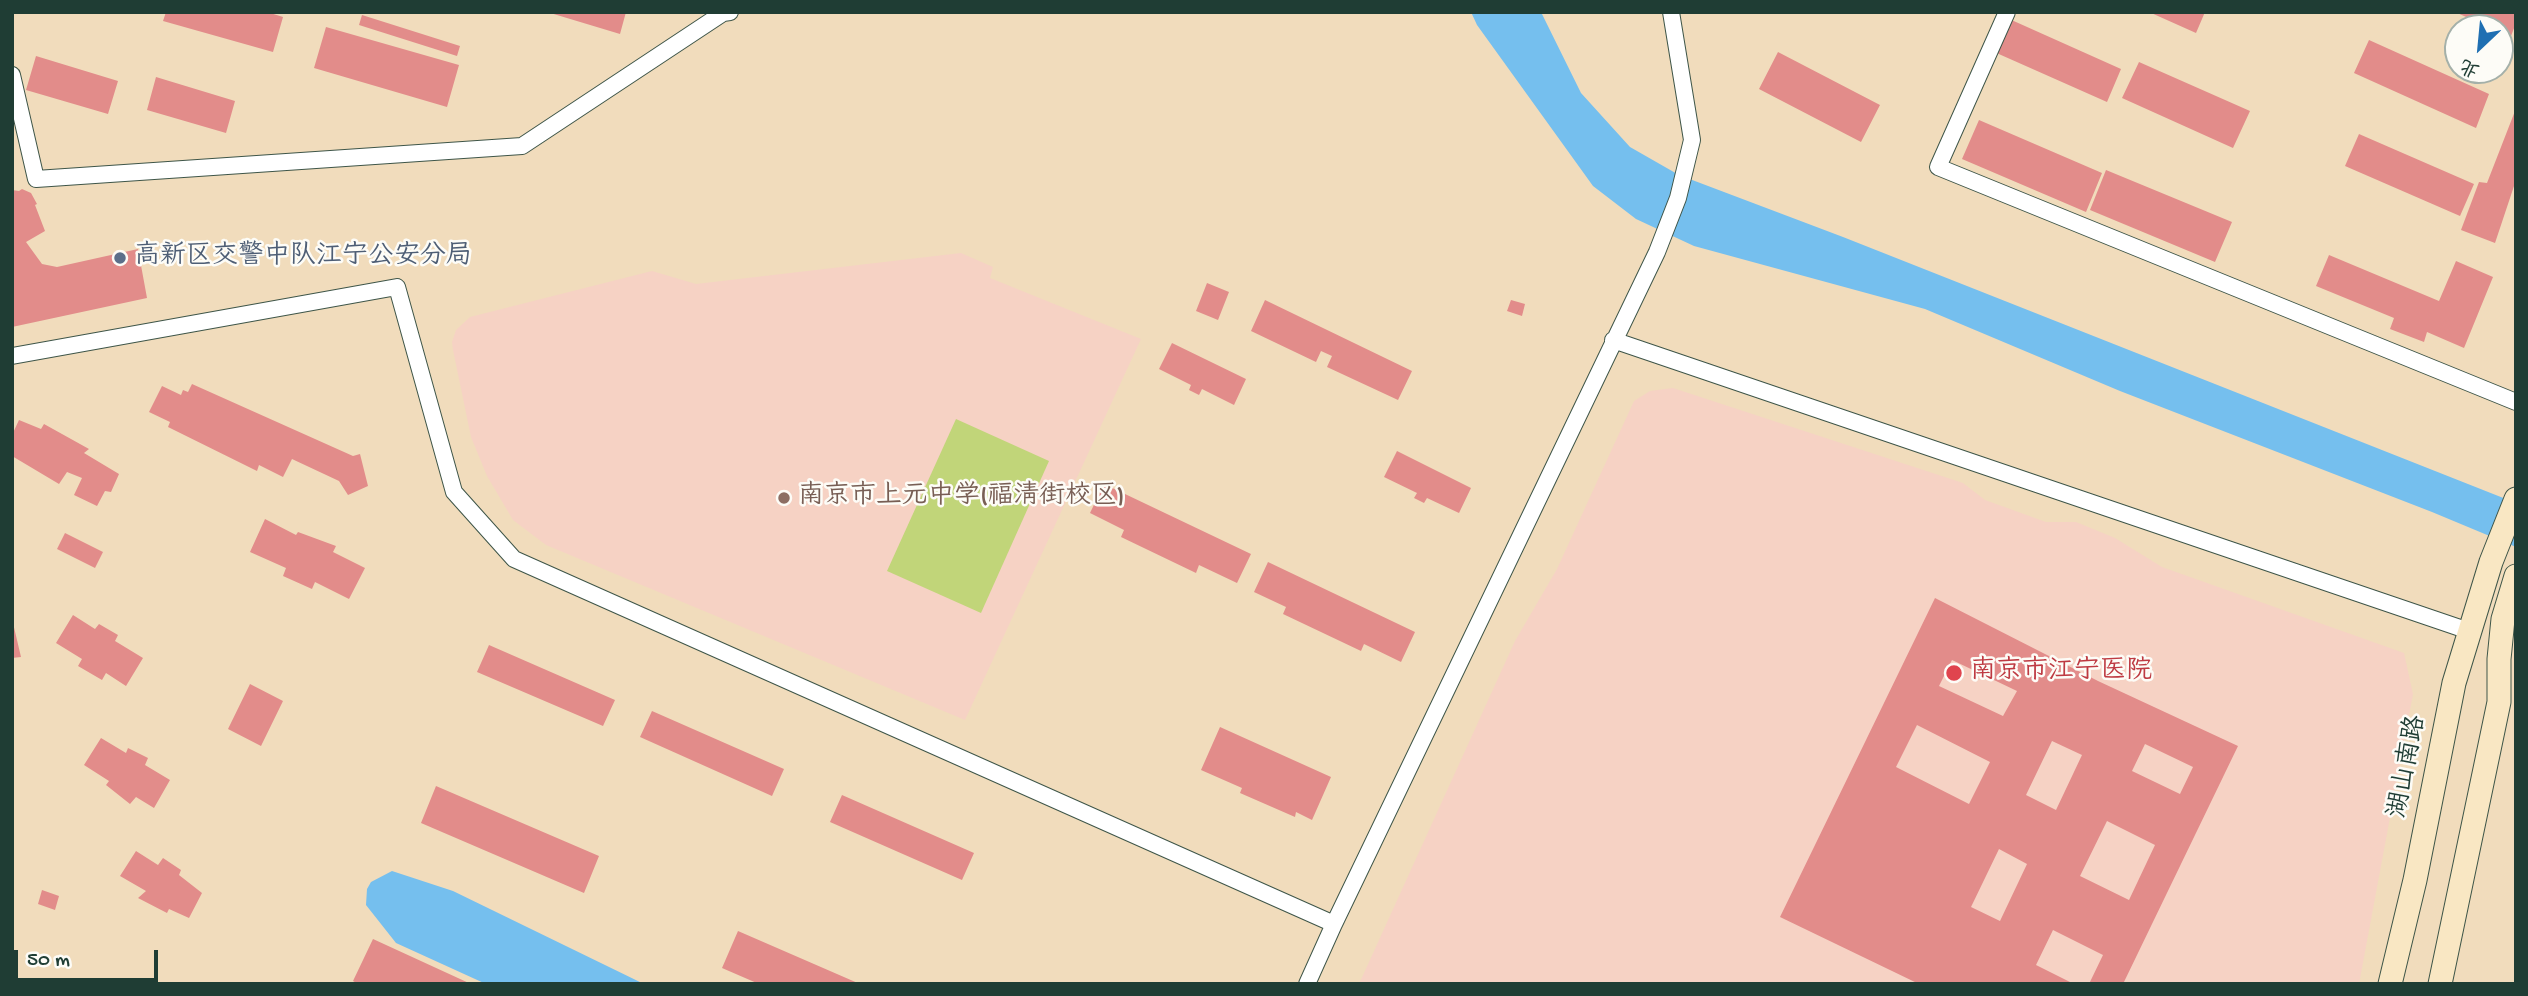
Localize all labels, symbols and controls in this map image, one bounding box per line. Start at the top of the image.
north arrow [2444,14,2514,84]
text: 北 [2457,52,2484,81]
place label: 高新区交警中队江宁公安分局 [134,242,472,274]
marker: 高新区交警中队江宁公安分局 [112,250,128,266]
place label: 南京市上元中学(福清街校区) [798,482,1125,514]
marker: 南京市上元中学(福清街校区) [776,490,792,506]
place label: 南京市江宁医院 [1970,657,2152,689]
marker: 南京市江宁医院 [1944,663,1964,683]
street label: 湖山南路 [2384,713,2434,821]
scale bar [18,936,161,980]
text: 50 m [27,949,70,974]

